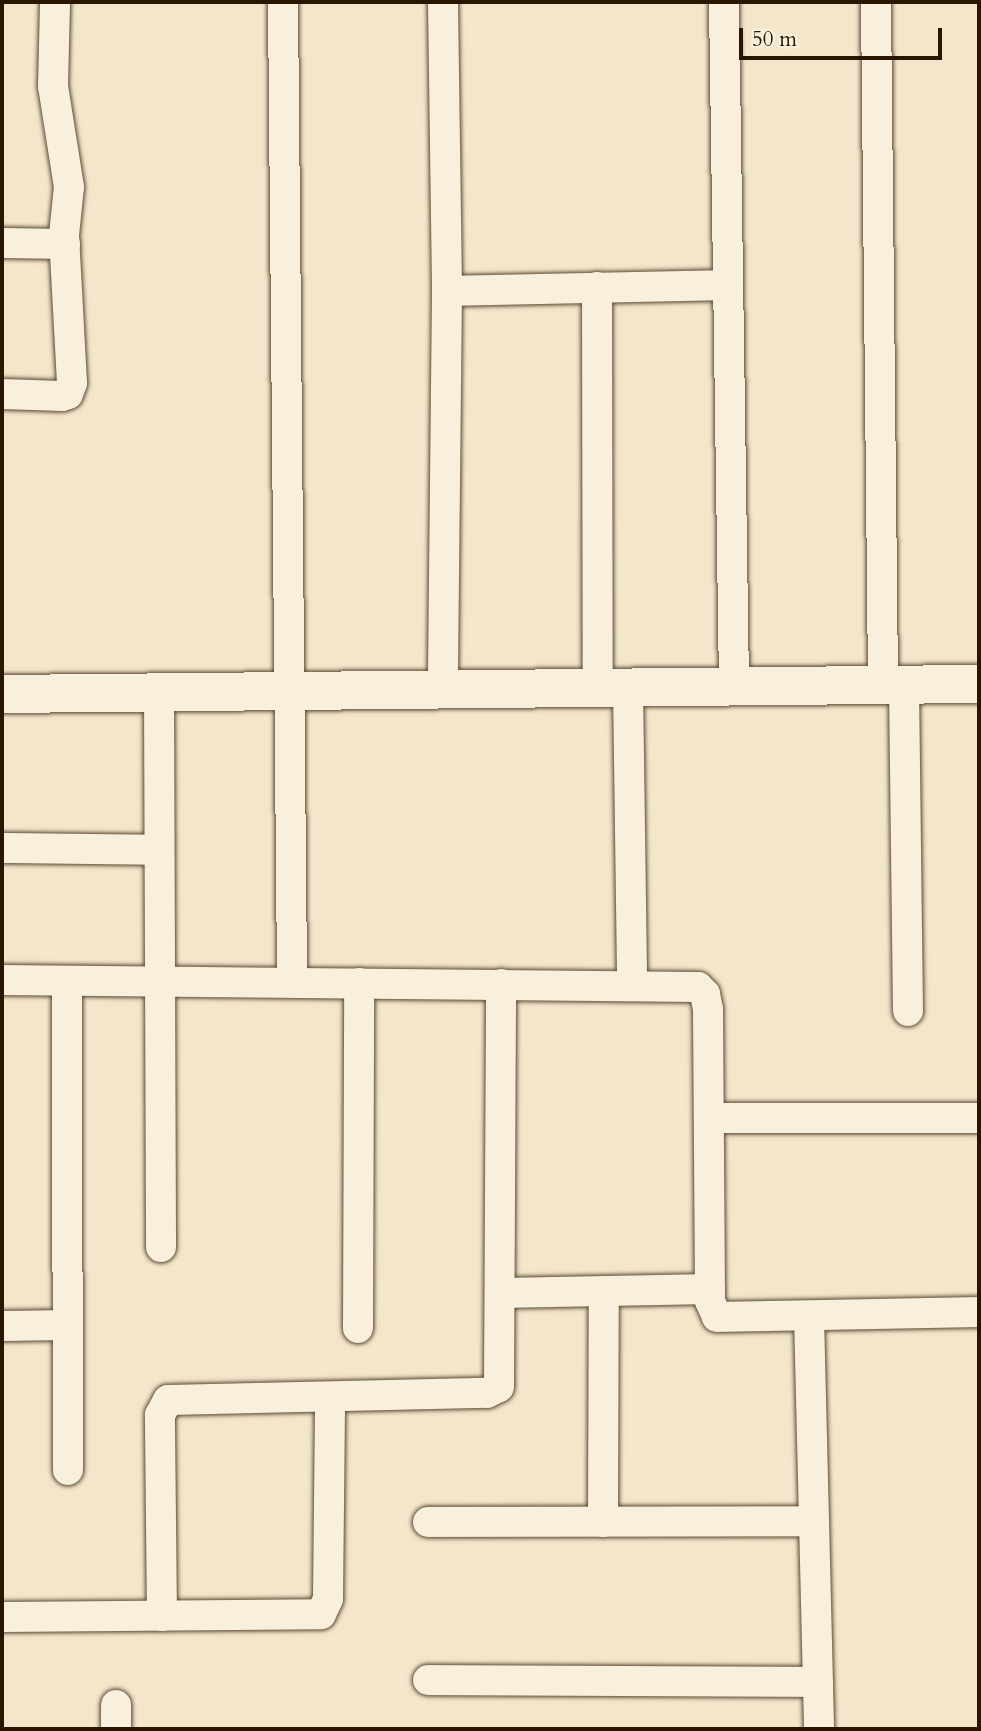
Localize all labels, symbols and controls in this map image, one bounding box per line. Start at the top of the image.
scale bar [743,14,946,58]
text: 50 m [752,25,797,54]

